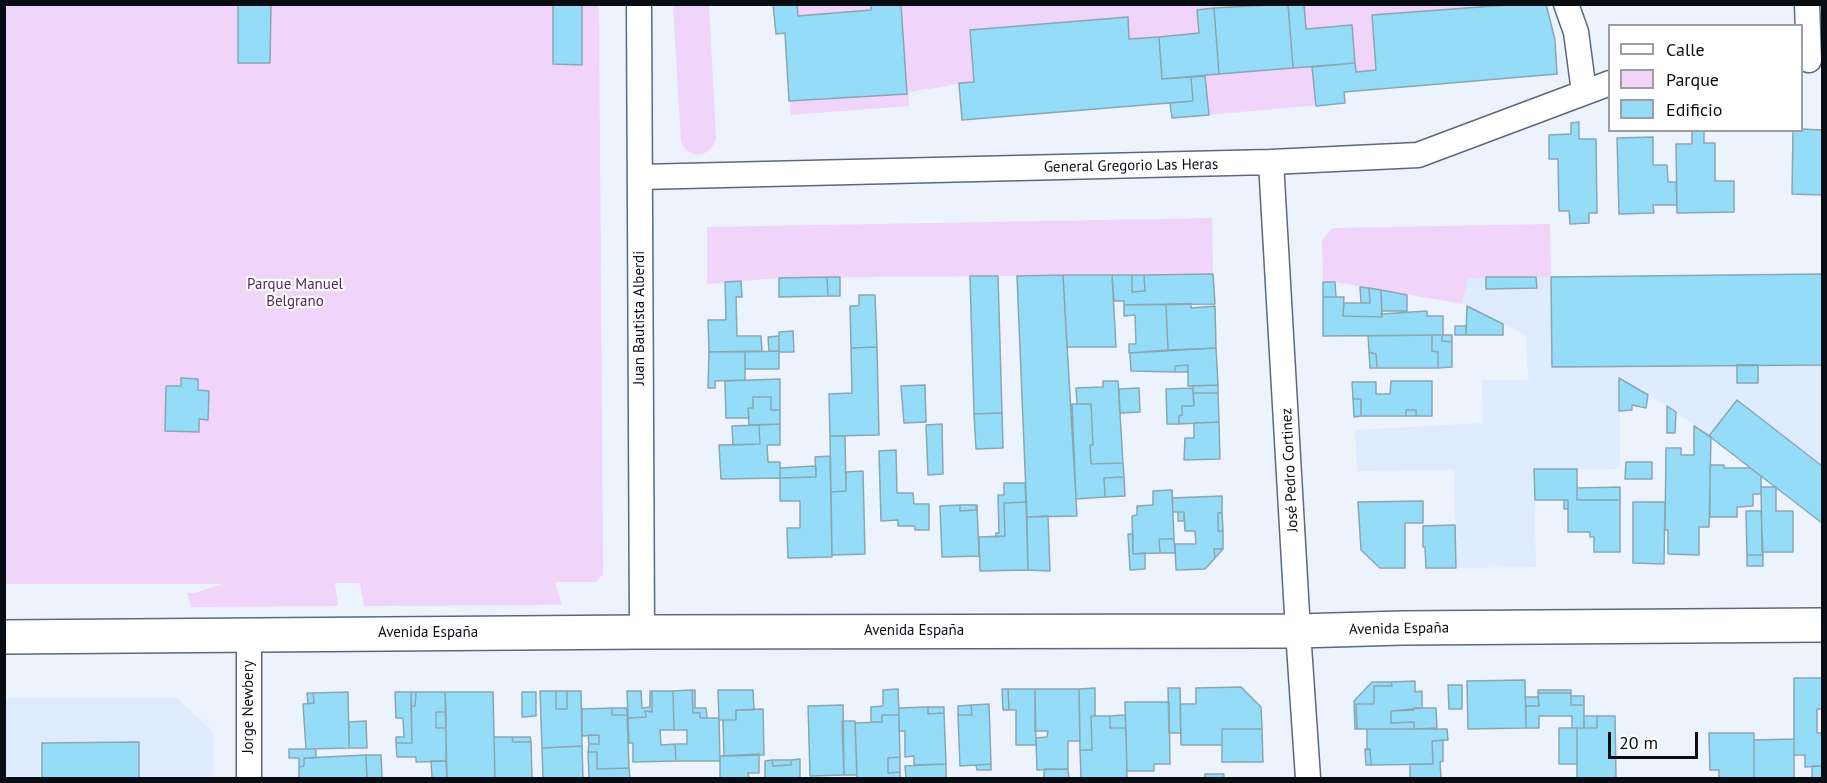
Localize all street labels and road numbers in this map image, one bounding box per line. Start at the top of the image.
street label: General Gregorio Las Heras [1044,155,1218,177]
street label: Juan Bautista Alberdi [631,251,649,385]
street label: José Pedro Cortinez [1278,408,1302,532]
street label: Avenida España [1349,619,1449,639]
street label: Avenida España [864,622,964,640]
street label: Avenida España [378,624,478,642]
street label: Jorge Newbery [240,660,258,754]

